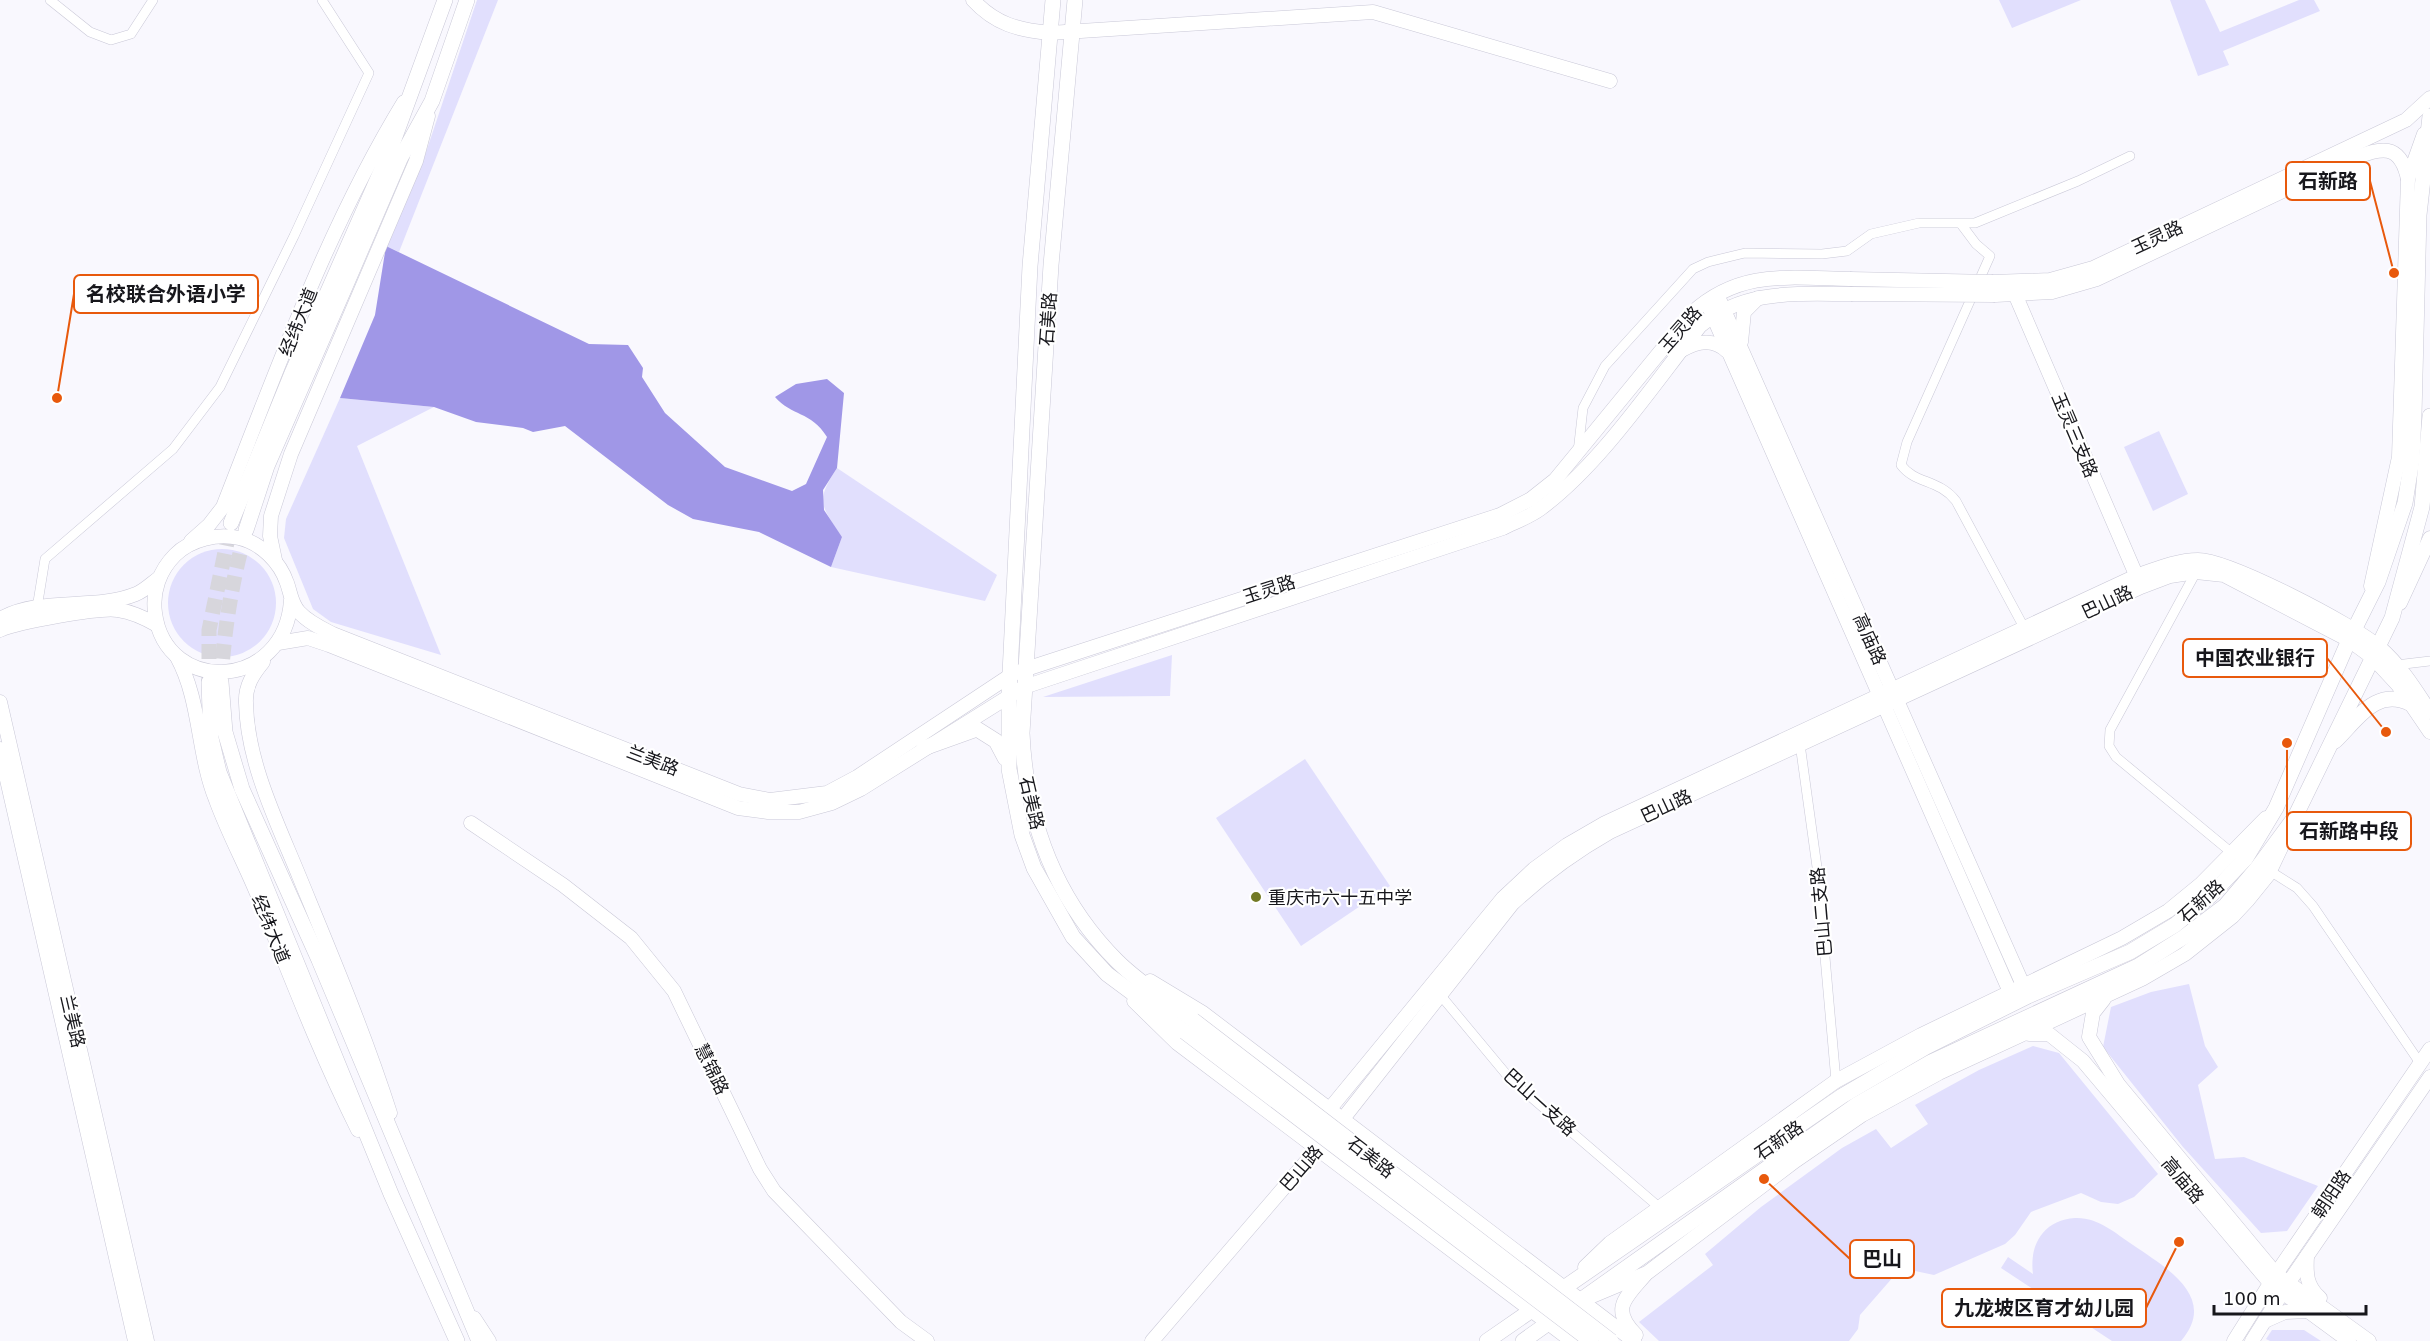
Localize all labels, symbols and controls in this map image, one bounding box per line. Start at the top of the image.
callout: 石新路 [2286,162,2370,200]
text: 石新路 [2298,169,2358,193]
street label: 玉灵路 [2128,216,2186,258]
callout: 名校联合外语小学 [74,275,258,313]
text: 名校联合外语小学 [86,282,246,306]
street label: 经纬大道 [275,285,321,359]
street label: 石美路 [1036,291,1060,347]
street label: 玉灵路 [1654,302,1706,356]
street label: 玉灵三支路 [2048,389,2102,481]
street label: 玉灵路 [1240,571,1298,607]
street label: 巴山路 [2078,581,2136,623]
street label: 高庙路 [1849,610,1891,668]
callout: 中国农业银行 [2183,639,2327,677]
text: 中国农业银行 [2195,646,2315,670]
street label: 兰美路 [624,741,682,779]
street label: 石美路 [1016,774,1048,832]
street label: 巴山路 [1637,785,1695,827]
callout: 石新路中段 [2287,812,2411,850]
text: 石新路中段 [2299,819,2399,843]
street label: 巴山二支路 [1807,866,1835,958]
street label: 石新路 [2174,875,2228,927]
place label: 重庆市六十五中学 [1268,887,1412,908]
marker: 重庆市六十五中学 [1249,890,1263,904]
street label: 经纬大道 [248,892,294,966]
street label: 兰美路 [57,992,89,1050]
street label: 慧锦路 [691,1040,733,1098]
street label: 巴山一支路 [1500,1064,1580,1140]
street label: 石新路 [1751,1116,1807,1164]
street label: 石美路 [1343,1132,1399,1182]
street label: 巴山路 [1275,1141,1327,1195]
street label: 高庙路 [2158,1153,2208,1207]
street label: 朝阳路 [2307,1166,2355,1222]
callout: 巴山 [1850,1240,1914,1278]
text: 巴山 [1862,1247,1902,1271]
scale bar [2214,1278,2366,1316]
text: 100 m [2223,1288,2281,1309]
callout: 九龙坡区育才幼儿园 [1942,1289,2146,1327]
text: 九龙坡区育才幼儿园 [1954,1296,2134,1320]

